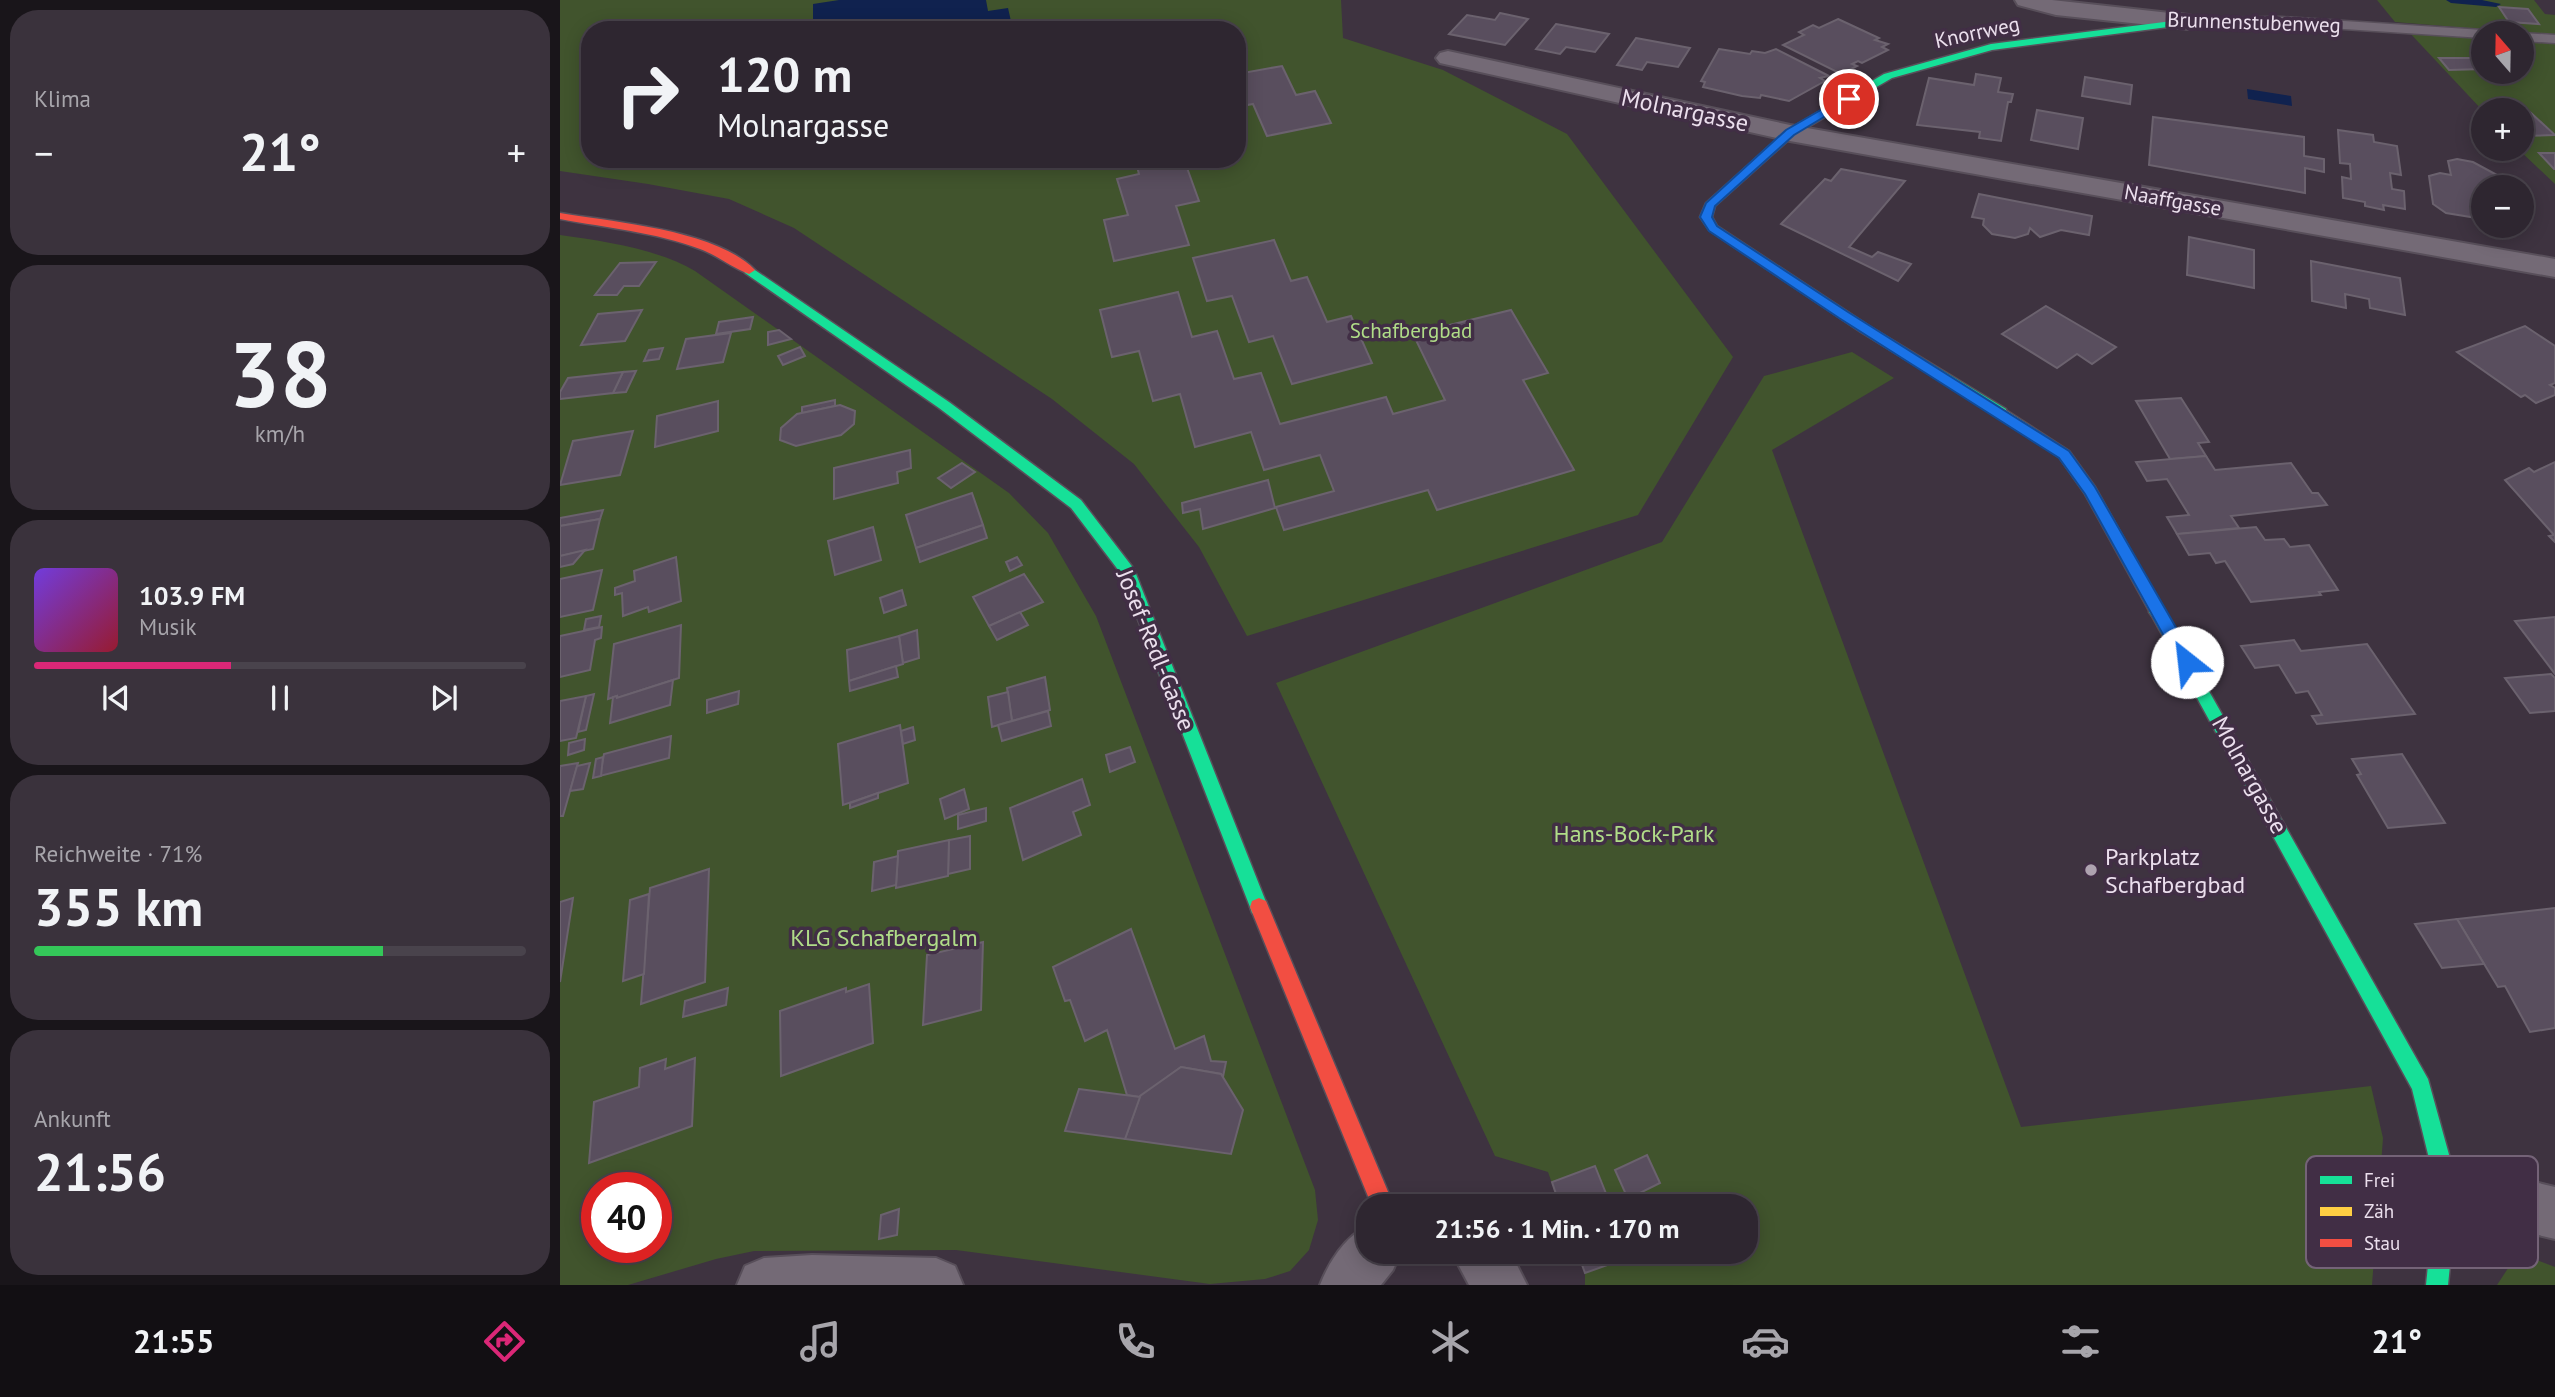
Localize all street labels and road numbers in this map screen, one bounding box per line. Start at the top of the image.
street label: Brunnenstubenweg [2167,5,2341,39]
street label: Knorrweg [1932,10,2022,54]
street label: Molnargasse [1619,81,1751,139]
street label: Naaffgasse [2122,178,2224,222]
street label: Josef-Redl-Gasse [1109,564,1202,735]
street label: Molnargasse [2205,711,2295,839]

